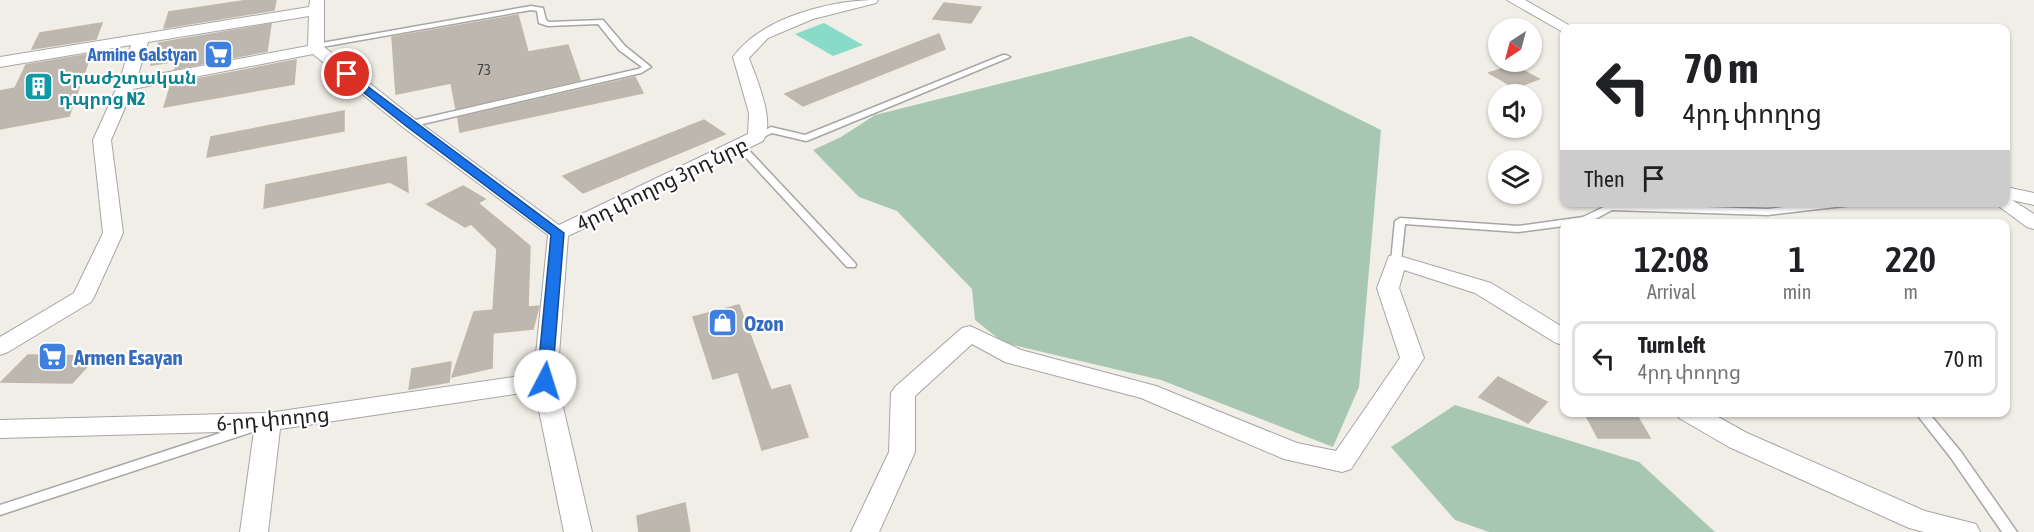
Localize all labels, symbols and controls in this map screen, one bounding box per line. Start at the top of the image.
north arrow [1488,18,1542,72]
map controls [1488,18,1542,204]
supermarket icon: Armine Galstyan [202,38,234,70]
place label: Armine Galstyan [87,44,197,65]
text: 70 m [1683,44,1758,92]
pin [321,48,372,99]
icon: left [1584,48,1662,126]
icon: arrive [330,57,363,90]
house number: 73 [477,61,491,78]
place label: Երաժշտական դպրոց N2 [59,67,196,109]
building icon: Երաժշտական դպրոց N2 [22,71,54,103]
button: sound [1488,84,1542,138]
text: 4րդ փողոց [1683,98,1822,129]
street label: 4րդ փողոց 3րդ նրբ [573,131,752,236]
button: layers [1488,150,1542,204]
icon: arrive [1637,162,1670,195]
text: Then [1584,166,1625,192]
text: 12:08 [1634,238,1709,280]
text: 1 [1789,238,1805,280]
text: 220 [1885,238,1936,280]
text: Arrival [1647,280,1696,303]
text: min [1783,280,1811,303]
text: m [1903,280,1918,303]
shop icon: Ozon [707,307,739,339]
place label: Ozon [744,311,784,335]
text: Turn left [1638,332,1705,358]
supermarket icon: Armen Esayan [37,341,69,373]
icon: left [1587,342,1620,375]
place label: Armen Esayan [73,345,183,369]
text: 70 m [1943,346,1983,372]
position arrow [513,349,577,413]
text: 4րդ փողոց [1638,360,1741,383]
street label: 6-րդ փողոց [216,401,331,436]

